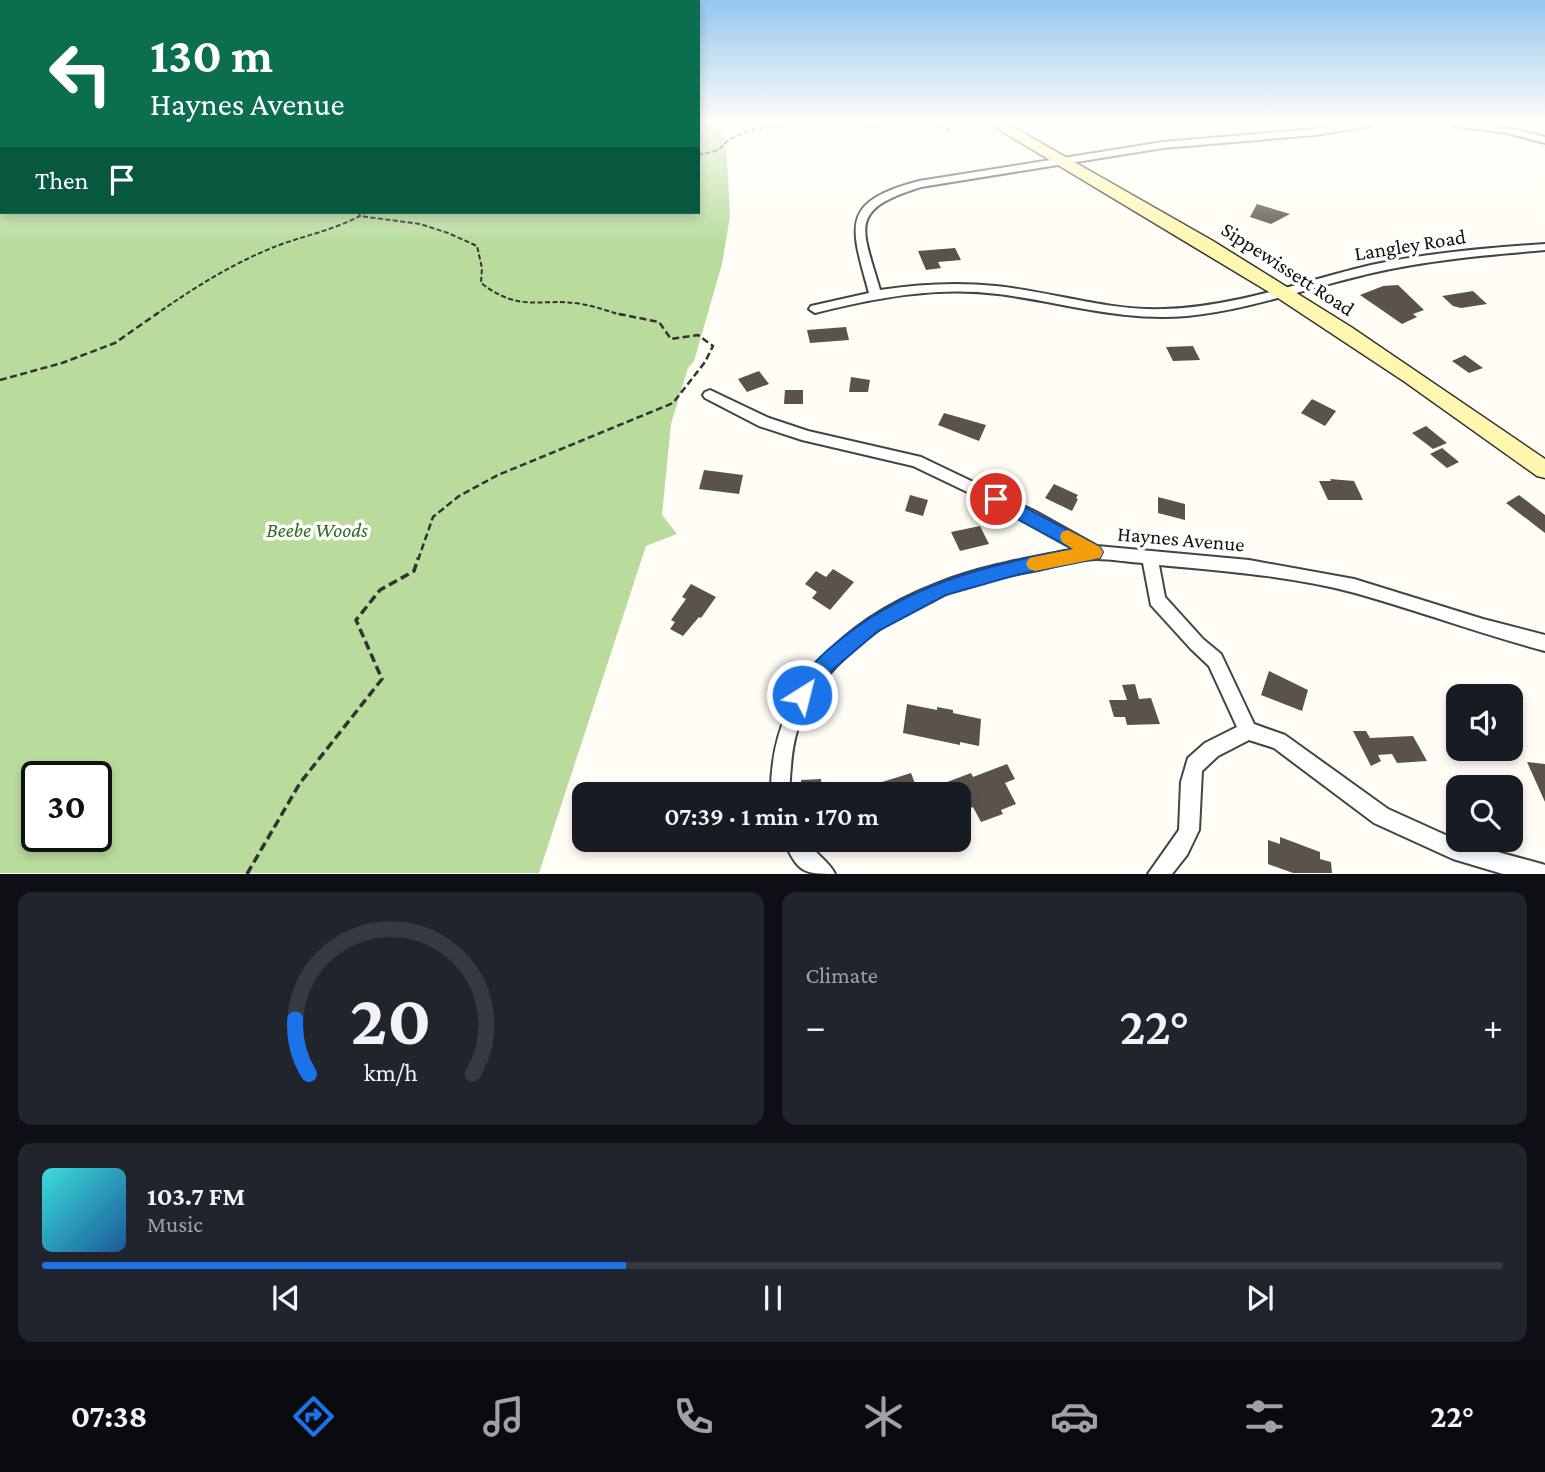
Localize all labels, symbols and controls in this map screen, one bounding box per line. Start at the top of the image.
icon: left [35,28,126,119]
text: 130 m [150,28,273,83]
text: Haynes Avenue [150,86,345,122]
icon: arrive [103,161,141,199]
text: Then [35,166,89,195]
street label: Sippewissett Road [1217,217,1359,321]
street label: Langley Road [1353,224,1467,266]
pin [966,469,1026,529]
icon: arrive [977,480,1015,518]
park label: Beebe Woods [266,518,368,542]
street label: Haynes Avenue [1116,521,1246,557]
position arrow [765,658,839,732]
map controls [1446,684,1523,852]
button: sound [1446,684,1523,761]
speed limit sign: 30 [21,761,112,852]
button: search [1446,775,1523,852]
text: 07:39 · 1 min · 170 m [664,802,879,831]
text: Climate [806,962,878,988]
text: 20 [350,980,431,1061]
text: 22° [1119,997,1189,1055]
text: − [806,1005,826,1047]
text: + [1483,1005,1503,1047]
text: km/h [364,1059,418,1086]
text: 103.7 FM [147,1182,245,1211]
text: Music [147,1211,203,1237]
icon: previous [267,1279,305,1317]
icon: pause [754,1279,792,1317]
icon: next [1241,1279,1279,1317]
icon: directions [289,1392,338,1441]
icon: music [479,1392,528,1441]
icon: phone [669,1392,718,1441]
icon: climate [859,1392,908,1441]
icon: car [1050,1392,1099,1441]
icon: filters [1240,1392,1289,1441]
text: 07:38 [71,1398,147,1434]
text: 22° [1430,1398,1474,1434]

